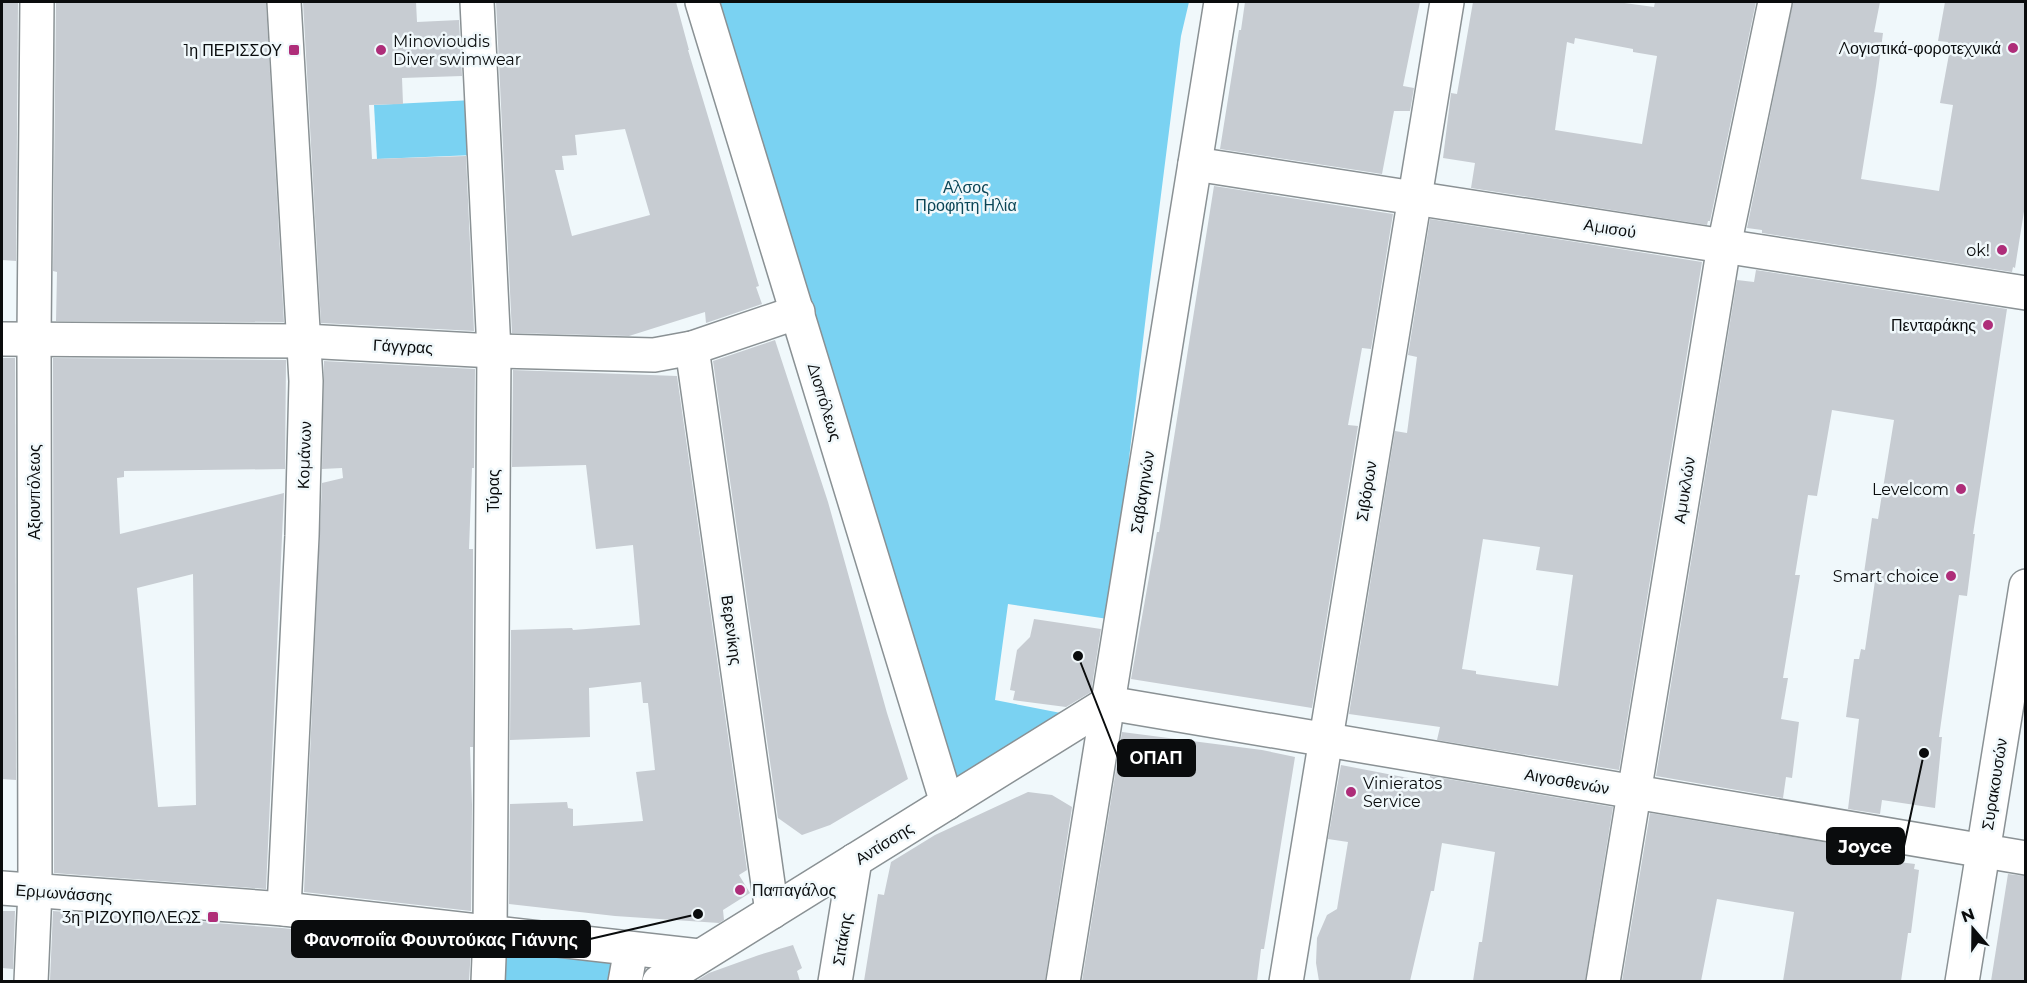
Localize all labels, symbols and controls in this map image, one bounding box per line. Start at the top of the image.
place label: Minovioudis Diver swimwear [393,32,521,69]
place label: Λογιστικά-φοροτεχνικά [1839,39,2001,58]
place label: 1η ΠΕΡΙΣΣΟΥ [183,41,282,60]
marker: Λογιστικά-φοροτεχνικά [2006,41,2020,55]
marker: 1η ΠΕΡΙΣΣΟΥ [287,43,301,57]
marker: Minovioudis Diver swimwear [374,43,388,57]
park label: Αλσος Προφήτη Ηλία [915,178,1017,215]
street label: Αμισού [1582,215,1637,242]
place label: ok! [1966,241,1990,260]
marker: ok! [1995,243,2009,257]
place label: Πενταράκης [1891,316,1976,335]
marker: Πενταράκης [1981,318,1995,332]
street label: Γάγγρας [372,335,434,358]
street label: Διοπόλεως [804,361,845,444]
street label: Κομάνων [294,421,315,489]
street label: Αξιουπόλεως [25,444,44,540]
street label: Σαβαγηνών [1127,450,1158,535]
street label: Αμυκλών [1670,455,1699,525]
street label: Σιβόρων [1352,459,1381,523]
street label: Τύρας [484,469,503,513]
place label: Levelcom [1872,480,1949,499]
marker: Levelcom [1954,482,1968,496]
place label: Smart choice [1833,567,1939,586]
marker: Smart choice [1944,569,1958,583]
street label: Βερενίκης [717,594,746,666]
street label: Συρακουσών [1978,737,2011,831]
callout: ΟΠΑΠ [1118,740,1195,776]
text: ΟΠΑΠ [1130,747,1183,769]
street label: Αιγοσθενών [1523,765,1611,798]
place label: Vinieratos Service [1363,774,1442,811]
marker: Vinieratos Service [1344,785,1358,799]
street label: Αντίσσης [852,818,917,869]
callout: Joyce [1827,828,1904,864]
text: Joyce [1837,836,1892,858]
street label: Ερμωνάσσης [15,881,113,906]
place label: Παπαγάλος [752,881,836,900]
marker: Παπαγάλος [733,883,747,897]
north arrow [1943,899,2003,959]
text: N [1959,904,1977,927]
place label: 3η ΡΙΖΟΥΠΟΛΕΩΣ [62,908,201,927]
marker: 3η ΡΙΖΟΥΠΟΛΕΩΣ [206,910,220,924]
street label: Σιτάκης [829,911,856,967]
callout: Φανοποιΐα Φουντούκας Γιάννης [292,921,590,957]
text: Φανοποιΐα Φουντούκας Γιάννης [304,929,578,951]

